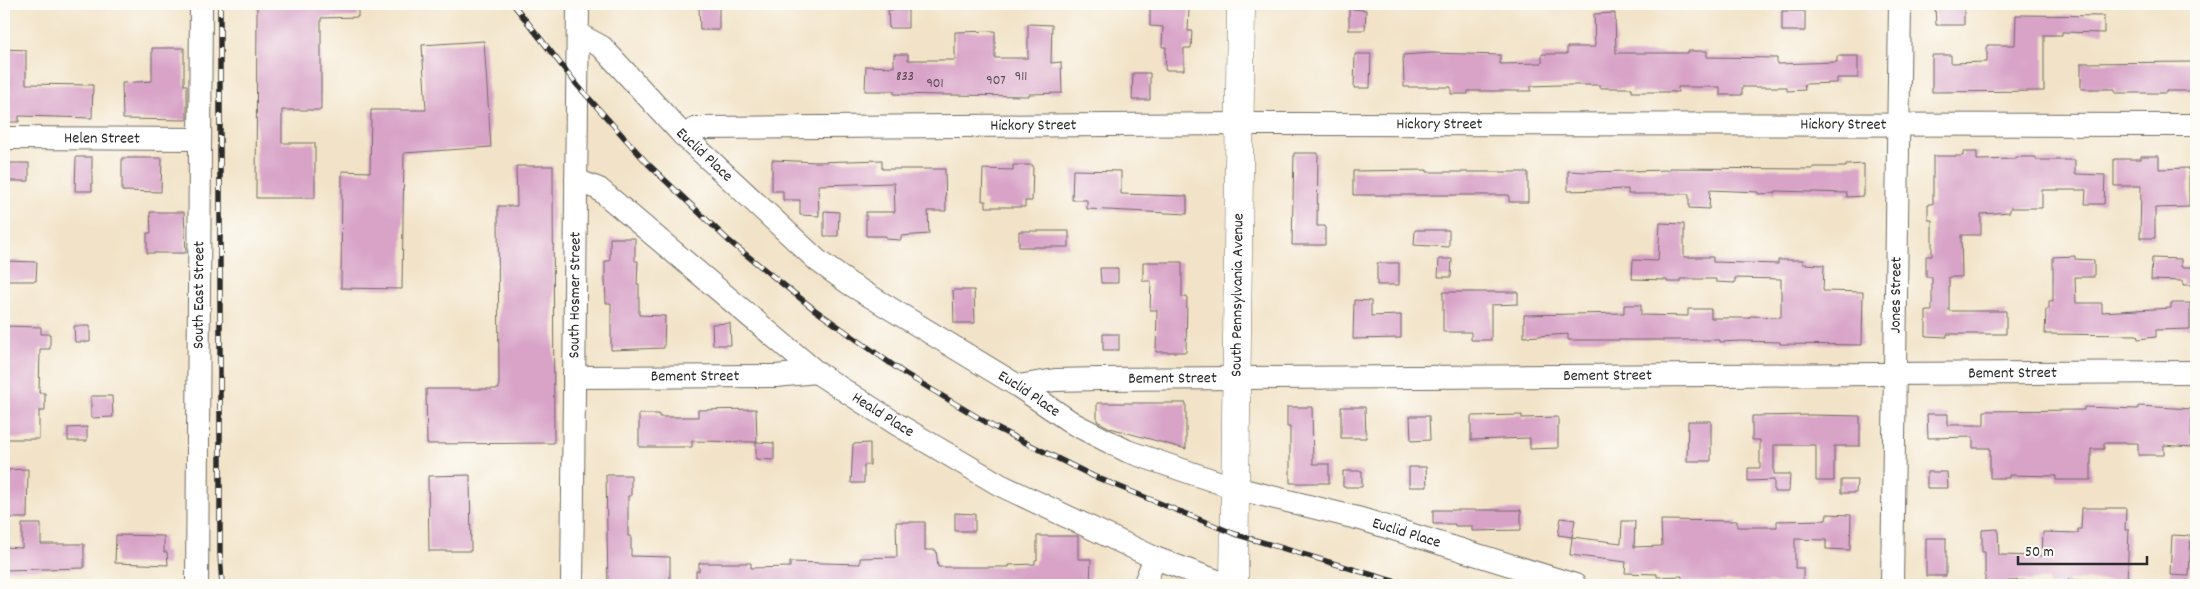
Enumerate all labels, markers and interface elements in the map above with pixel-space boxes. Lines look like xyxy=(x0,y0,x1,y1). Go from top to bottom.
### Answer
house number: 833 xyxy=(896,67,914,87)
house number: 911 xyxy=(1015,67,1027,87)
house number: 907 xyxy=(986,71,1006,91)
house number: 901 xyxy=(926,74,944,94)
street label: Hickory Street xyxy=(1396,113,1483,136)
street label: Hickory Street xyxy=(1800,113,1887,136)
street label: Hickory Street xyxy=(990,114,1077,137)
street label: Euclid Place xyxy=(670,123,738,187)
street label: Helen Street xyxy=(64,127,140,150)
street label: South Pennsylvania Avenue xyxy=(1225,213,1250,377)
street label: South Hosmer Street xyxy=(563,231,587,358)
street label: South East Street xyxy=(187,241,211,349)
street label: Jones Street xyxy=(1884,256,1908,334)
street label: Bement Street xyxy=(1968,361,2057,385)
street label: Bement Street xyxy=(1563,364,1652,388)
street label: Bement Street xyxy=(651,365,739,388)
street label: Euclid Place xyxy=(993,365,1065,423)
street label: Bement Street xyxy=(1128,367,1217,390)
street label: Heald Place xyxy=(847,386,918,443)
street label: Euclid Place xyxy=(1369,512,1443,554)
scale bar xyxy=(2018,534,2146,566)
text: 50 m xyxy=(2025,542,2054,564)

